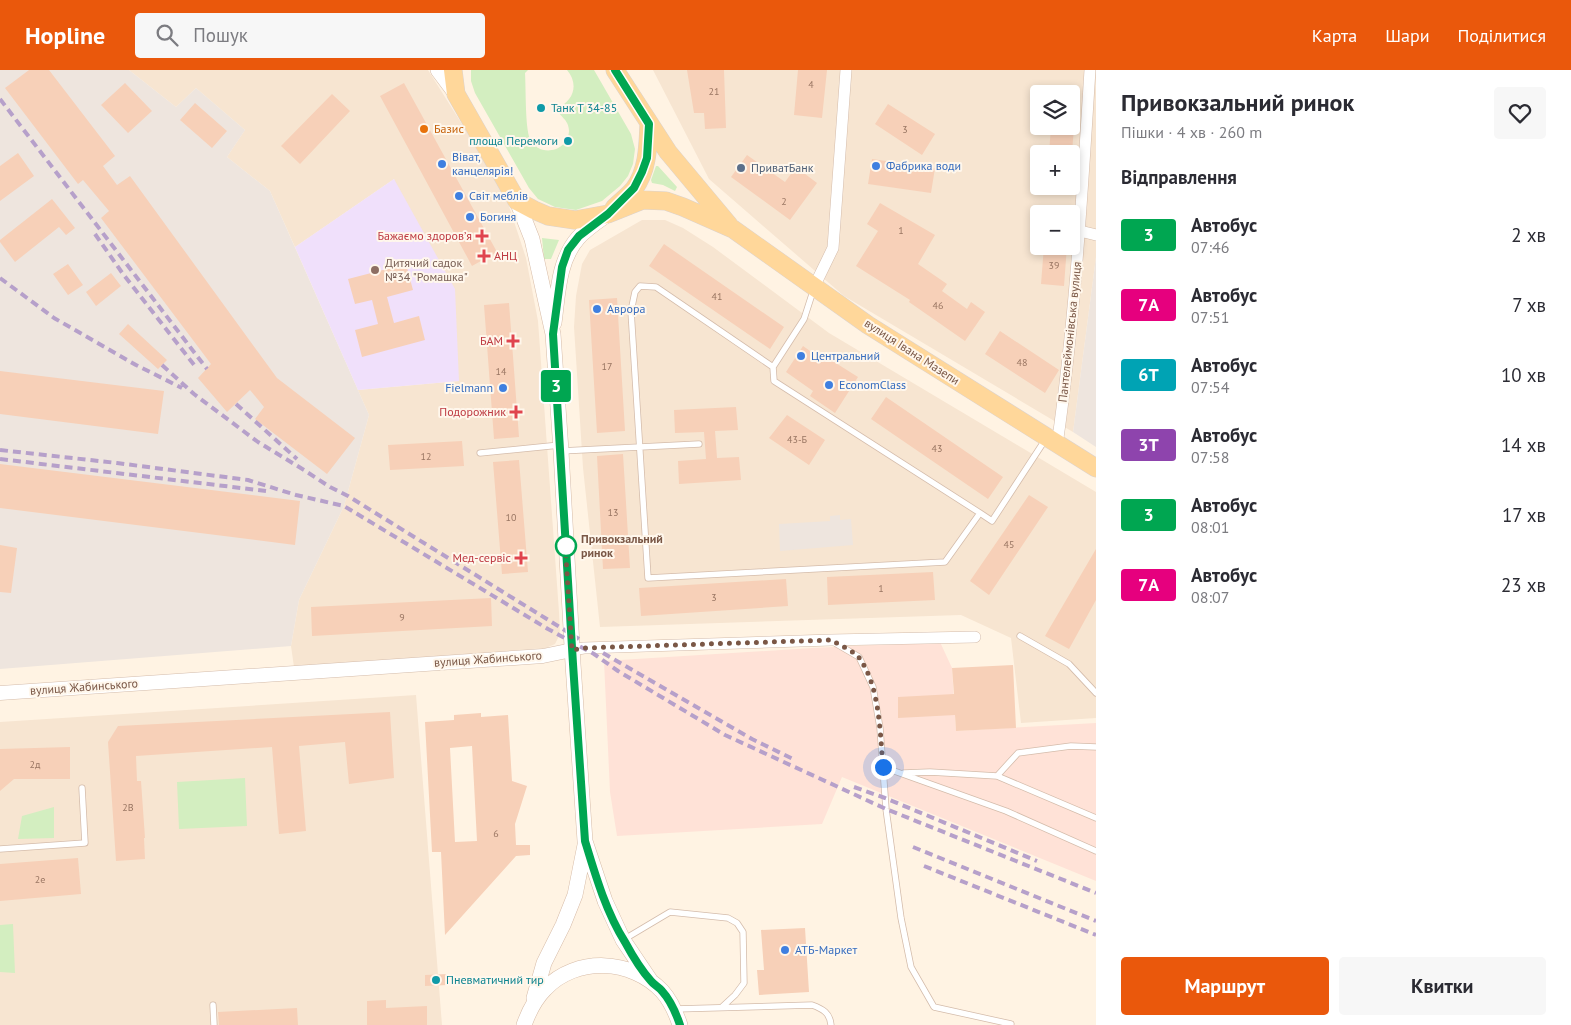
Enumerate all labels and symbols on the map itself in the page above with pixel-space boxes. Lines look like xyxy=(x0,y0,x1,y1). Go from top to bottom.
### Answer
house number: 4 xyxy=(808,78,814,91)
house number: 21 xyxy=(709,85,719,98)
place label: Танк Т 34-85 xyxy=(551,100,617,115)
marker: Танк Т 34-85 xyxy=(535,102,547,114)
place label: Базис xyxy=(434,121,464,136)
marker: Базис xyxy=(418,123,430,135)
house number: 3 xyxy=(902,123,908,136)
place label: площа Перемоги xyxy=(469,133,558,148)
marker: площа Перемоги xyxy=(562,135,574,147)
place label: Віват, канцелярія! xyxy=(452,149,513,178)
marker: Віват, канцелярія! xyxy=(436,158,448,170)
place label: Фабрика води xyxy=(886,158,961,173)
place label: ПриватБанк xyxy=(751,160,814,175)
marker: Фабрика води xyxy=(870,160,882,172)
marker: ПриватБанк xyxy=(735,162,747,174)
place label: Світ меблів xyxy=(469,188,528,203)
marker: Світ меблів xyxy=(453,190,465,202)
house number: 2 xyxy=(781,195,787,208)
place label: Богиня xyxy=(480,209,516,224)
marker: Богиня xyxy=(464,211,476,223)
house number: 1 xyxy=(898,224,904,237)
place label: Бажаємо здоровʼя xyxy=(377,228,472,243)
marker: Бажаємо здоровʼя xyxy=(476,230,488,242)
place label: АНЦ xyxy=(494,248,517,263)
marker: АНЦ xyxy=(478,250,490,262)
place label: Дитячий садок №34 "Ромашка" xyxy=(385,255,468,284)
house number: 39 xyxy=(1049,259,1059,272)
street label: Пантелеймонівська вулиця xyxy=(1055,261,1084,403)
marker: Дитячий садок №34 "Ромашка" xyxy=(369,264,381,276)
house number: 41 xyxy=(712,290,722,303)
house number: 46 xyxy=(933,299,943,312)
place label: Аврора xyxy=(607,301,645,316)
marker: Аврора xyxy=(591,303,603,315)
street label: вулиця Івана Мазепи xyxy=(862,315,963,388)
place label: БАМ xyxy=(480,333,503,348)
marker: БАМ xyxy=(507,335,519,347)
place label: Центральний xyxy=(811,348,880,363)
marker: Центральний xyxy=(795,350,807,362)
house number: 48 xyxy=(1017,356,1027,369)
house number: 17 xyxy=(602,360,612,373)
house number: 14 xyxy=(496,365,507,378)
line badge: 3 xyxy=(540,370,572,402)
place label: EconomClass xyxy=(839,377,906,392)
marker: EconomClass xyxy=(823,379,835,391)
place label: Fielmann xyxy=(445,380,493,395)
marker: Fielmann xyxy=(497,382,509,394)
place label: Подорожник xyxy=(439,404,506,419)
marker: Подорожник xyxy=(510,406,522,418)
house number: 43-Б xyxy=(787,433,808,446)
house number: 43 xyxy=(932,442,942,455)
house number: 12 xyxy=(421,450,431,463)
house number: 13 xyxy=(608,506,618,519)
house number: 10 xyxy=(506,511,517,524)
place label: Привокзальний ринок xyxy=(581,531,663,560)
marker: Привокзальний ринок xyxy=(555,535,577,557)
house number: 45 xyxy=(1004,538,1014,551)
place label: Мед-сервіс xyxy=(453,550,512,565)
marker: Мед-сервіс xyxy=(515,552,527,564)
house number: 1 xyxy=(878,582,884,595)
house number: 3 xyxy=(711,591,717,604)
house number: 9 xyxy=(399,611,405,624)
street label: вулиця Жабинського xyxy=(433,647,542,670)
street label: вулиця Жабинського xyxy=(29,675,138,698)
your location xyxy=(871,755,896,780)
house number: 2д xyxy=(30,758,41,771)
house number: 2В xyxy=(122,801,134,814)
house number: 6 xyxy=(493,827,499,840)
house number: 2е xyxy=(35,873,45,886)
place label: АТБ-Маркет xyxy=(795,942,857,957)
marker: АТБ-Маркет xyxy=(779,944,791,956)
place label: Пневматичний тир xyxy=(446,972,544,987)
marker: Пневматичний тир xyxy=(430,974,442,986)

